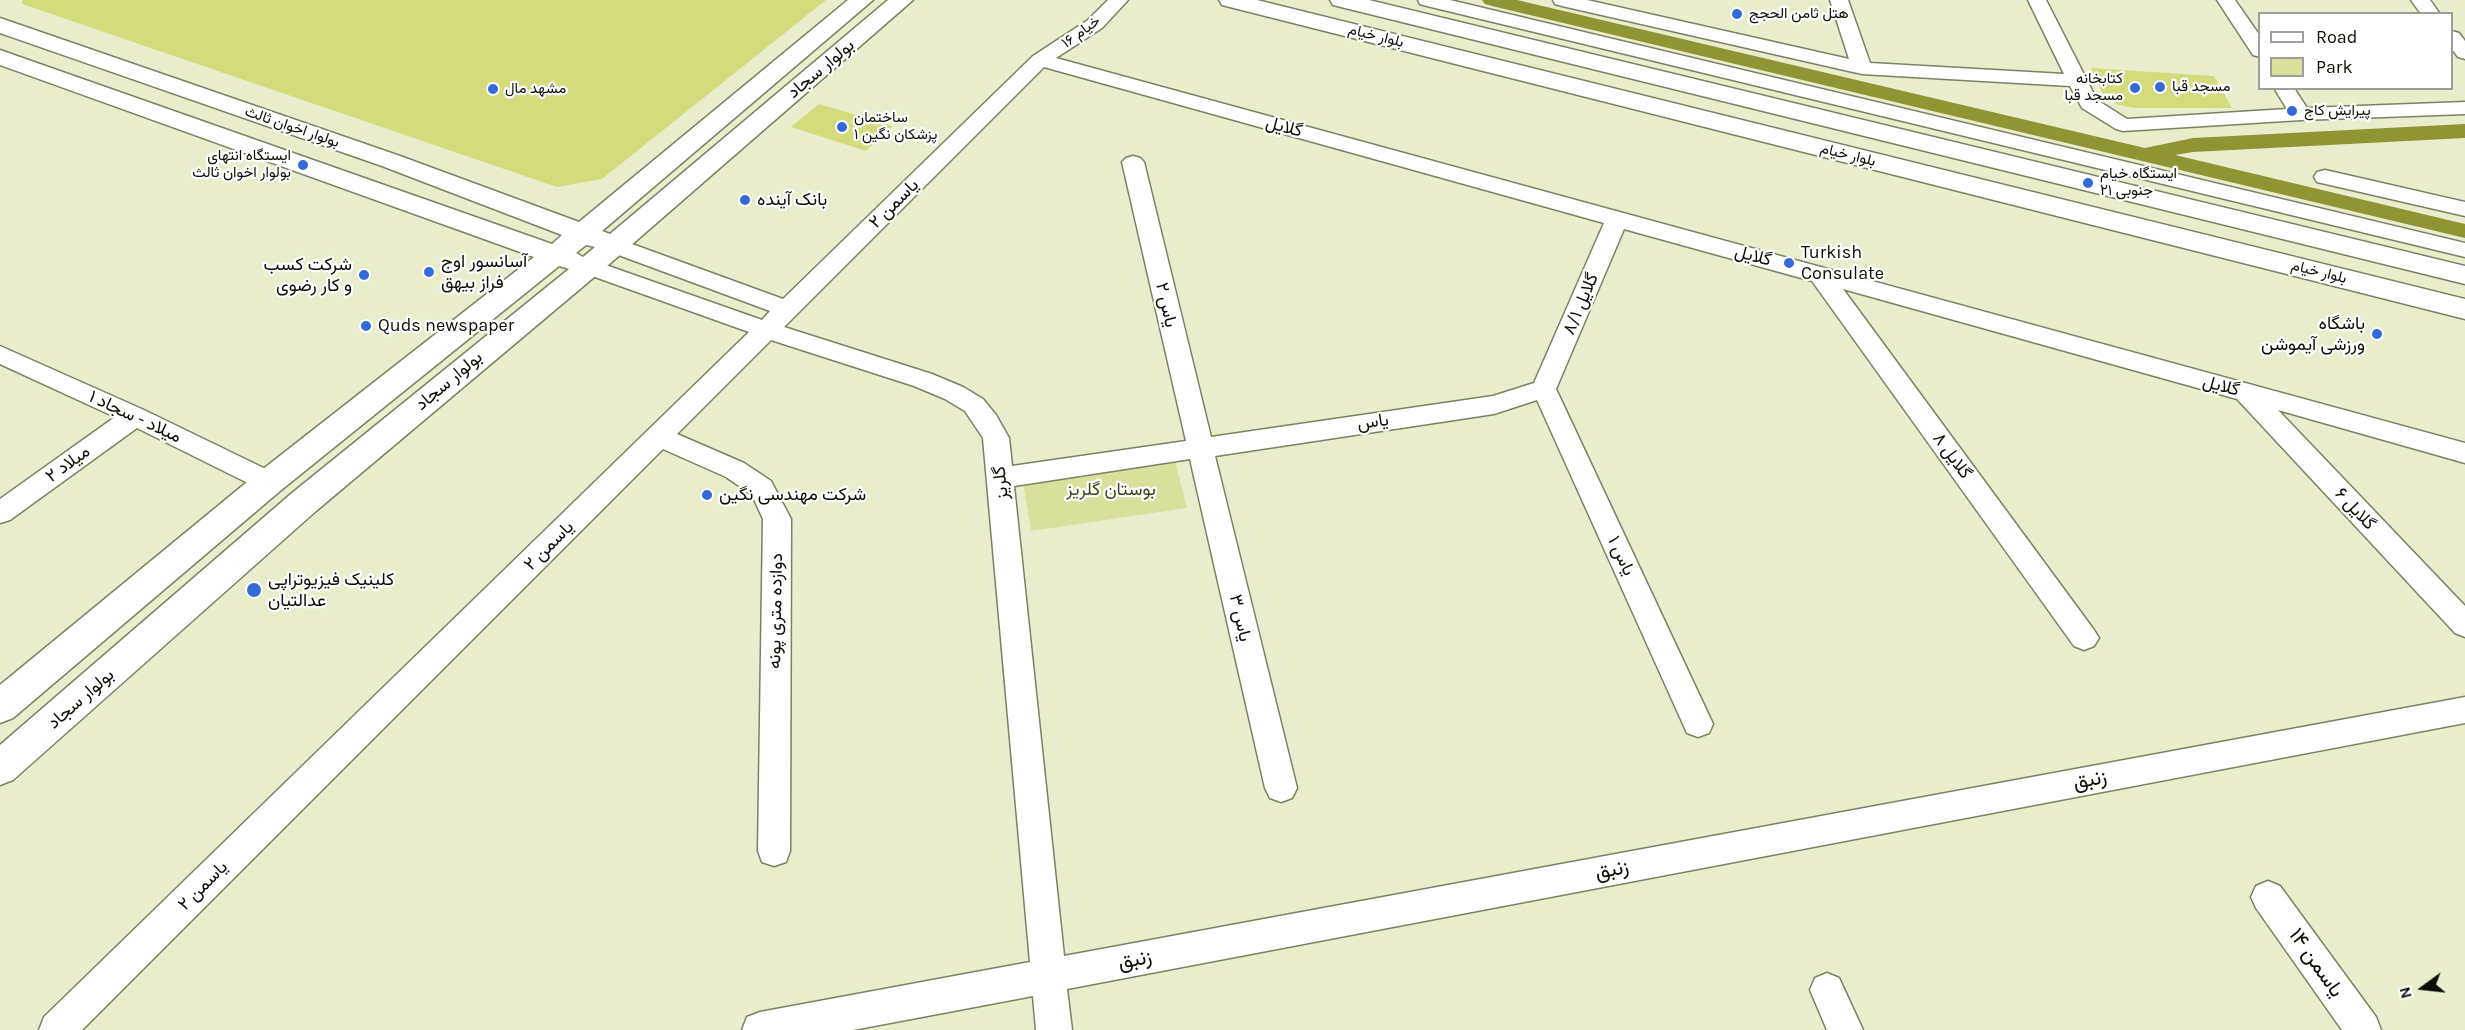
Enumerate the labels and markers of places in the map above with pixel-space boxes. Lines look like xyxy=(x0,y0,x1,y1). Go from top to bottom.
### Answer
place label: هتل ثامن الحجج xyxy=(1749,5,1849,23)
marker: هتل ثامن الحجج xyxy=(1730,7,1744,21)
place label: کتابخانه مسجد قبا xyxy=(2065,70,2123,105)
place label: مسجد قبا xyxy=(2172,78,2230,96)
place label: مشهد مال xyxy=(505,80,566,98)
marker: مسجد قبا xyxy=(2153,80,2167,94)
marker: کتابخانه مسجد قبا xyxy=(2128,81,2142,95)
marker: مشهد مال xyxy=(486,82,500,96)
place label: پیرایش کاج xyxy=(2304,102,2371,120)
marker: پیرایش کاج xyxy=(2285,104,2299,118)
place label: ساختمان پزشکان نگین ۱ xyxy=(854,109,938,144)
marker: ساختمان پزشکان نگین ۱ xyxy=(835,120,849,134)
place label: ایستگاه انتهای بولوار اخوان ثالث xyxy=(192,147,291,182)
marker: ایستگاه انتهای بولوار اخوان ثالث xyxy=(296,158,310,172)
place label: ایستگاه خیام جنوبی ۲۱ xyxy=(2100,165,2177,200)
marker: ایستگاه خیام جنوبی ۲۱ xyxy=(2081,176,2095,190)
place label: بانک آینده xyxy=(757,189,827,211)
marker: بانک آینده xyxy=(738,193,752,207)
place label: Turkish Consulate xyxy=(1801,242,1884,284)
place label: آسانسور اوج فراز بیهق xyxy=(441,251,527,294)
place label: شرکت کسب و کار رضوی xyxy=(264,254,352,296)
marker: Turkish Consulate xyxy=(1782,256,1796,270)
marker: آسانسور اوج فراز بیهق xyxy=(422,265,436,279)
marker: شرکت کسب و کار رضوی xyxy=(357,268,371,282)
place label: باشگاه ورزشی آیموشن xyxy=(2261,313,2365,356)
place label: Quds newspaper xyxy=(378,315,514,337)
marker: Quds newspaper xyxy=(359,319,373,333)
marker: باشگاه ورزشی آیموشن xyxy=(2370,327,2384,341)
place label: شرکت مهندسی نگین xyxy=(719,484,866,506)
marker: شرکت مهندسی نگین xyxy=(700,488,714,502)
place label: کلینیک فیزیوتراپی عدالتیان xyxy=(268,569,394,612)
marker: کلینیک فیزیوتراپی عدالتیان xyxy=(245,581,263,599)

